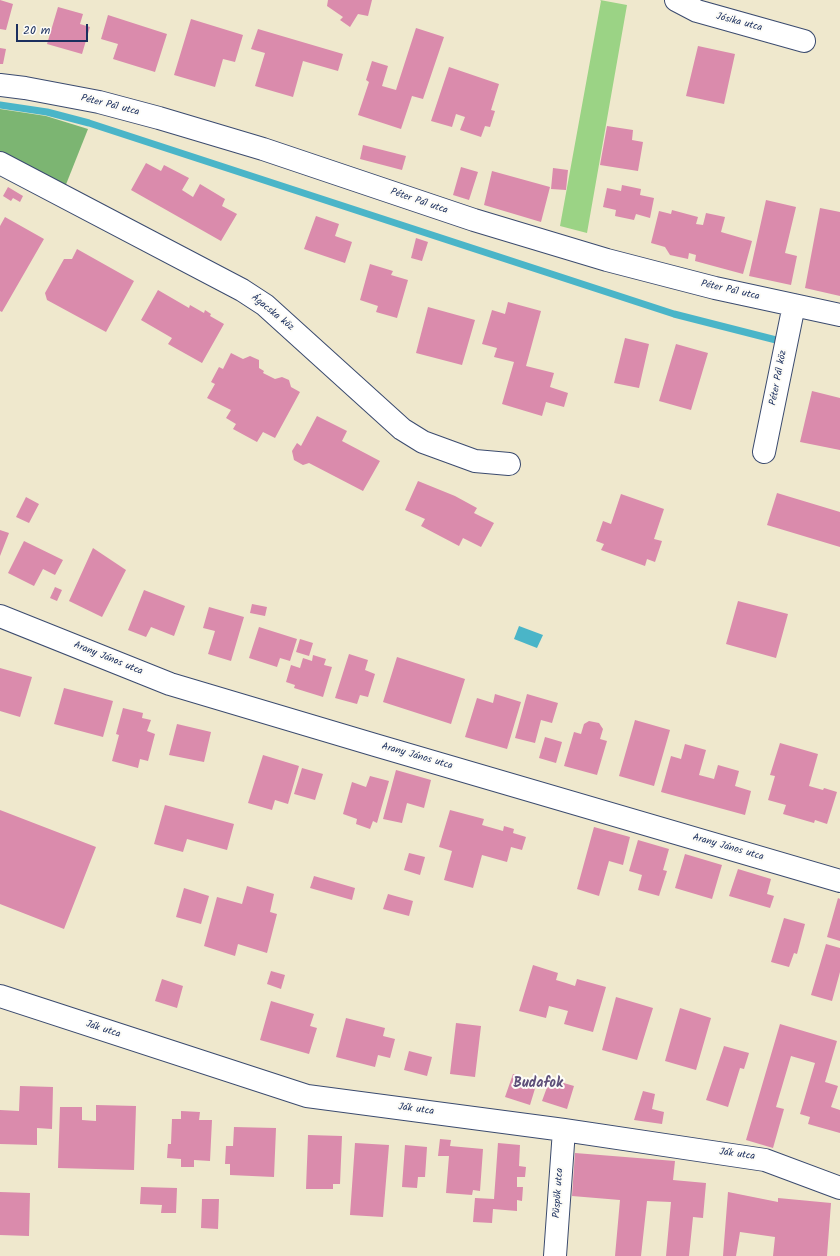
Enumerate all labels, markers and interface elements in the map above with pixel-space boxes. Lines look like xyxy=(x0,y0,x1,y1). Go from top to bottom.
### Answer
street label: Jósika utca xyxy=(715,11,763,35)
scale bar xyxy=(18,16,90,42)
text: 20 m xyxy=(23,21,50,40)
street label: Péter Pál utca xyxy=(79,93,141,119)
street label: Péter Pál utca xyxy=(389,187,449,217)
street label: Péter Pál utca xyxy=(699,278,761,304)
street label: Ágacska köz xyxy=(248,292,296,334)
street label: Péter Pál köz xyxy=(768,350,790,406)
street label: Arany János utca xyxy=(72,640,144,678)
street label: Arany János utca xyxy=(380,741,454,773)
street label: Arany János utca xyxy=(691,832,765,864)
street label: Ják utca xyxy=(84,1019,122,1041)
district label: Budafok xyxy=(513,1077,563,1093)
street label: Ják utca xyxy=(397,1102,435,1118)
street label: Ják utca xyxy=(718,1147,756,1163)
street label: Püspök utca xyxy=(551,1167,567,1219)

